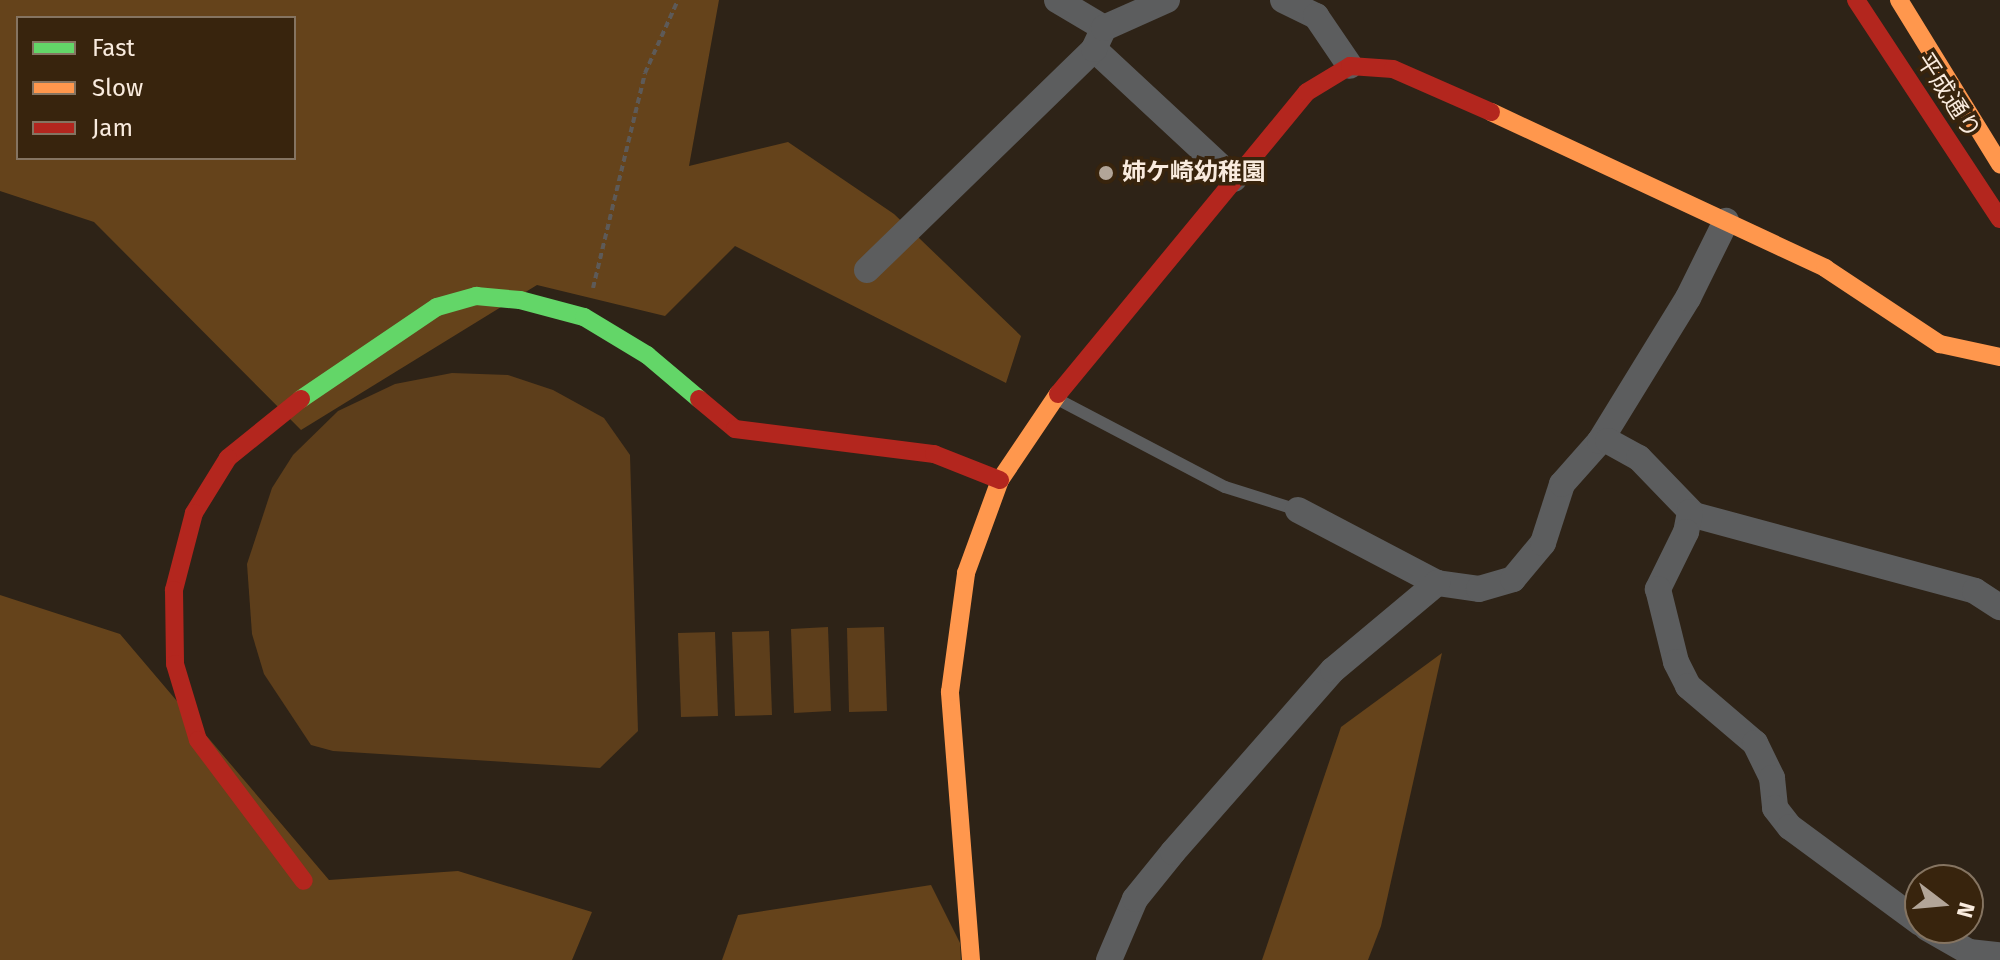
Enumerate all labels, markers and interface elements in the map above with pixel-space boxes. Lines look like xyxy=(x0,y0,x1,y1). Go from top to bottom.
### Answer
legend xyxy=(16,16,296,160)
text: Fast xyxy=(92,34,135,62)
street label: 平成通り xyxy=(1910,48,1986,144)
text: Slow xyxy=(92,74,143,102)
text: Jam xyxy=(92,114,133,142)
place label: 姉ケ崎幼稚園 xyxy=(1122,159,1266,187)
marker: 姉ケ崎幼稚園 xyxy=(1097,164,1115,182)
north arrow xyxy=(1904,864,1984,944)
text: N xyxy=(1951,899,1981,921)

